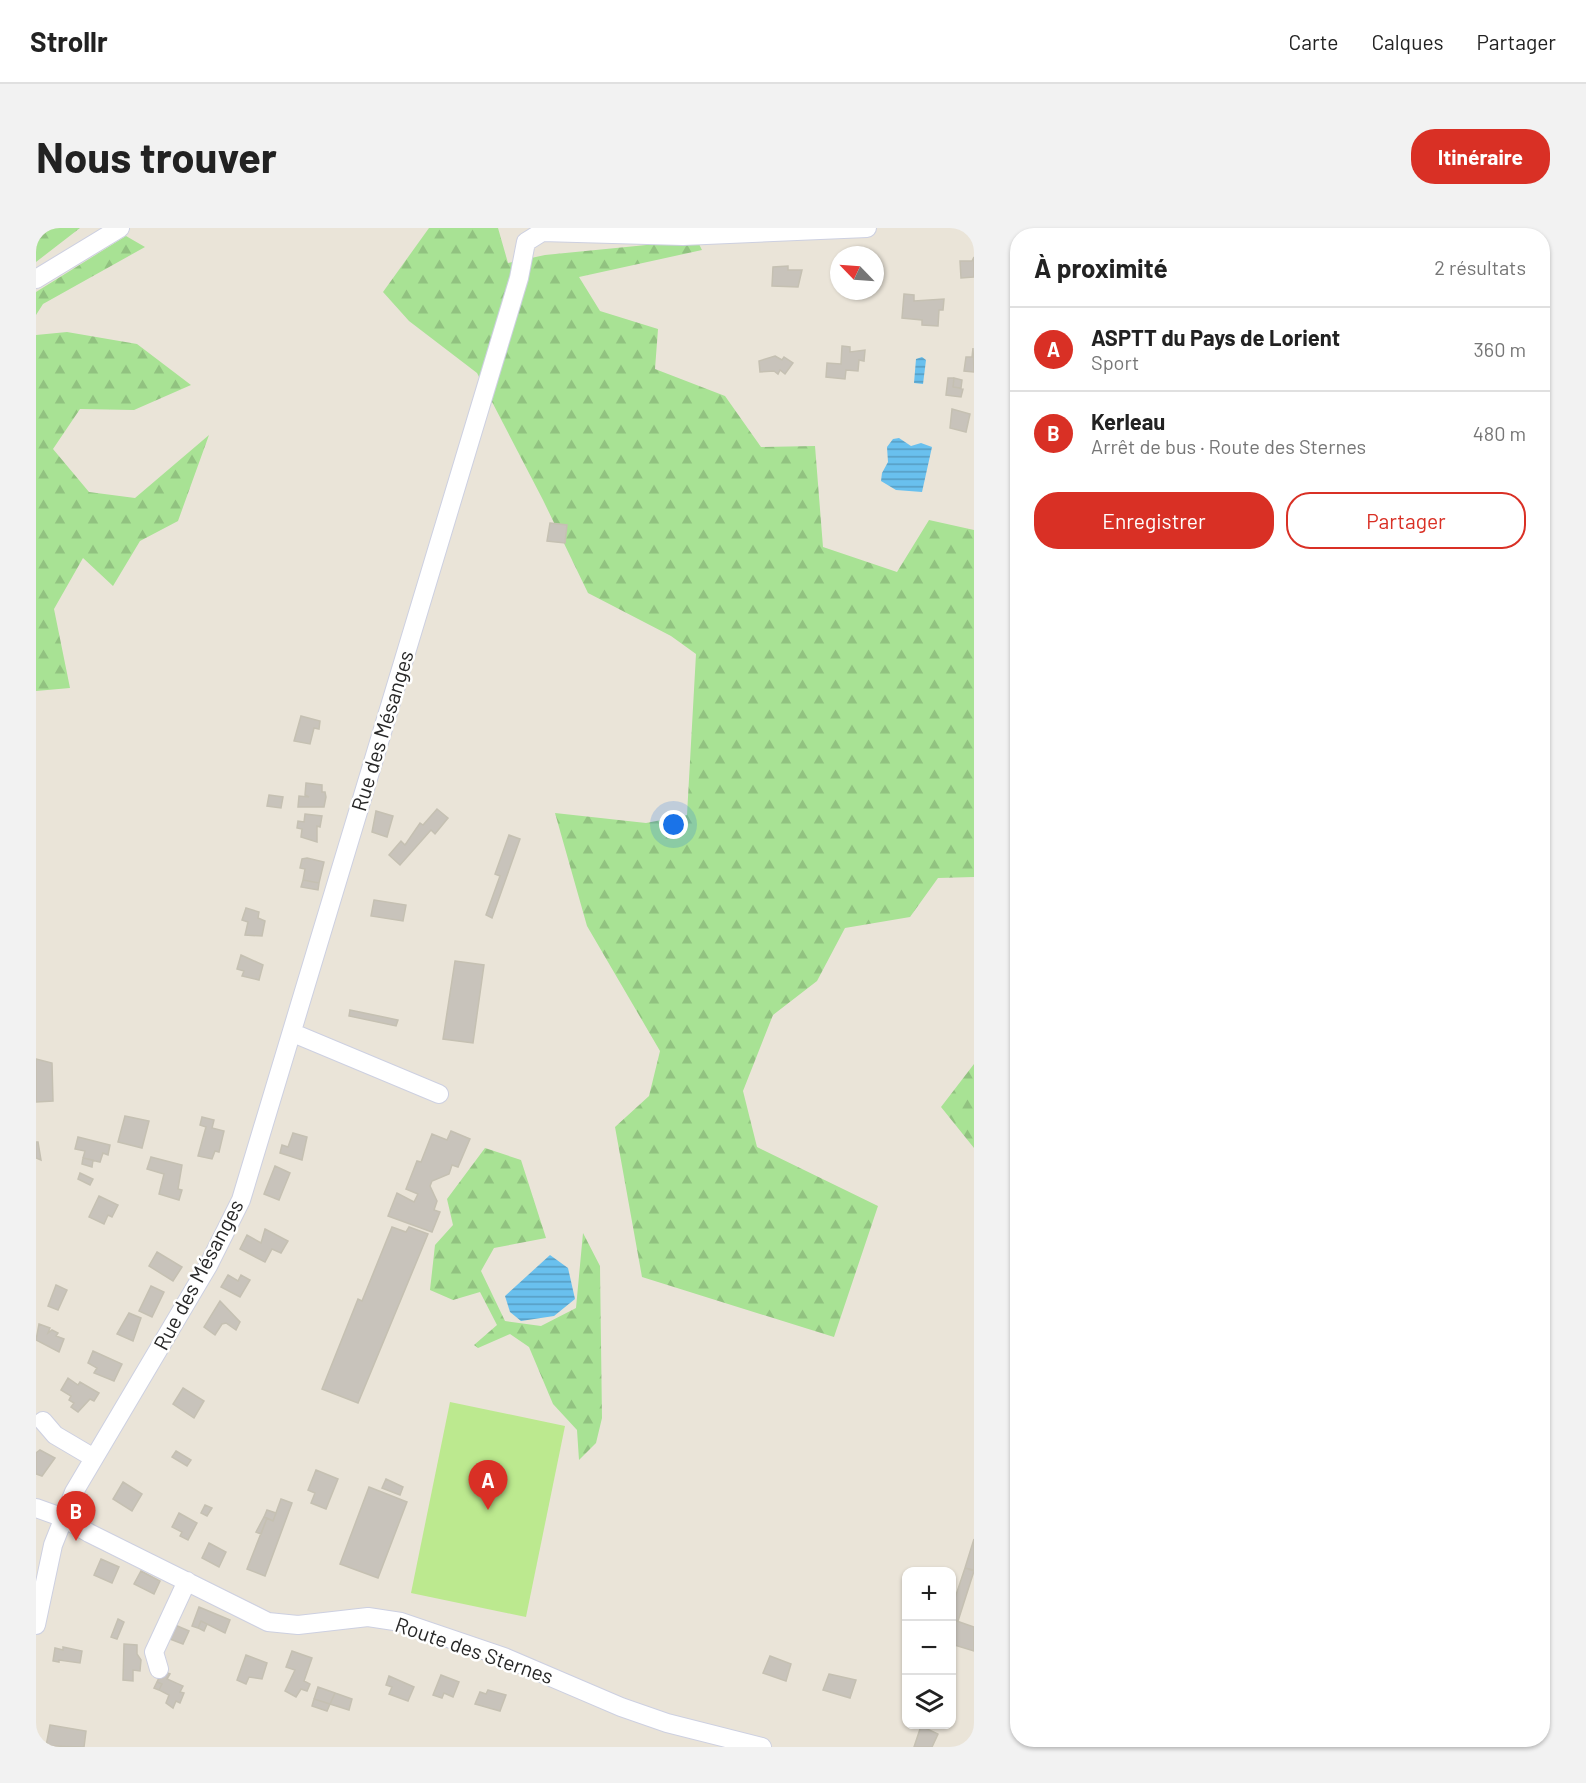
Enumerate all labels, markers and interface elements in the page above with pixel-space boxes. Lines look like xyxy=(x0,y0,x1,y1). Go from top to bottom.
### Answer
text: Strollr xyxy=(30,24,108,58)
text: Carte xyxy=(1289,29,1338,54)
text: Calques xyxy=(1371,29,1444,54)
text: Partager xyxy=(1477,29,1556,54)
button: Itinéraire xyxy=(1411,129,1550,184)
text: Nous trouver xyxy=(36,131,277,181)
north arrow xyxy=(830,246,884,300)
text: À proximité xyxy=(1034,252,1168,283)
text: 2 résultats xyxy=(1434,255,1526,279)
text: ASPTT du Pays de Lorient xyxy=(1091,324,1340,350)
text: A xyxy=(1047,337,1060,361)
text: 360 m xyxy=(1474,337,1526,361)
text: Sport xyxy=(1091,350,1139,374)
text: Kerleau xyxy=(1091,408,1165,434)
text: B xyxy=(1047,421,1060,445)
text: 480 m xyxy=(1473,421,1526,445)
text: Arrêt de bus · Route des Sternes xyxy=(1091,434,1366,458)
button: Enregistrer xyxy=(1034,492,1274,549)
button: Partager xyxy=(1286,492,1526,549)
street label: Rue des Mésanges xyxy=(345,647,418,814)
your location xyxy=(659,810,688,839)
street label: Rue des Mésanges xyxy=(147,1195,248,1354)
pin: A xyxy=(468,1460,508,1510)
pin: B xyxy=(56,1492,96,1541)
map controls xyxy=(902,1567,956,1729)
button: + xyxy=(902,1567,956,1621)
street label: Route des Sternes xyxy=(392,1611,557,1688)
button: − xyxy=(902,1621,956,1675)
button: layers xyxy=(902,1675,956,1729)

